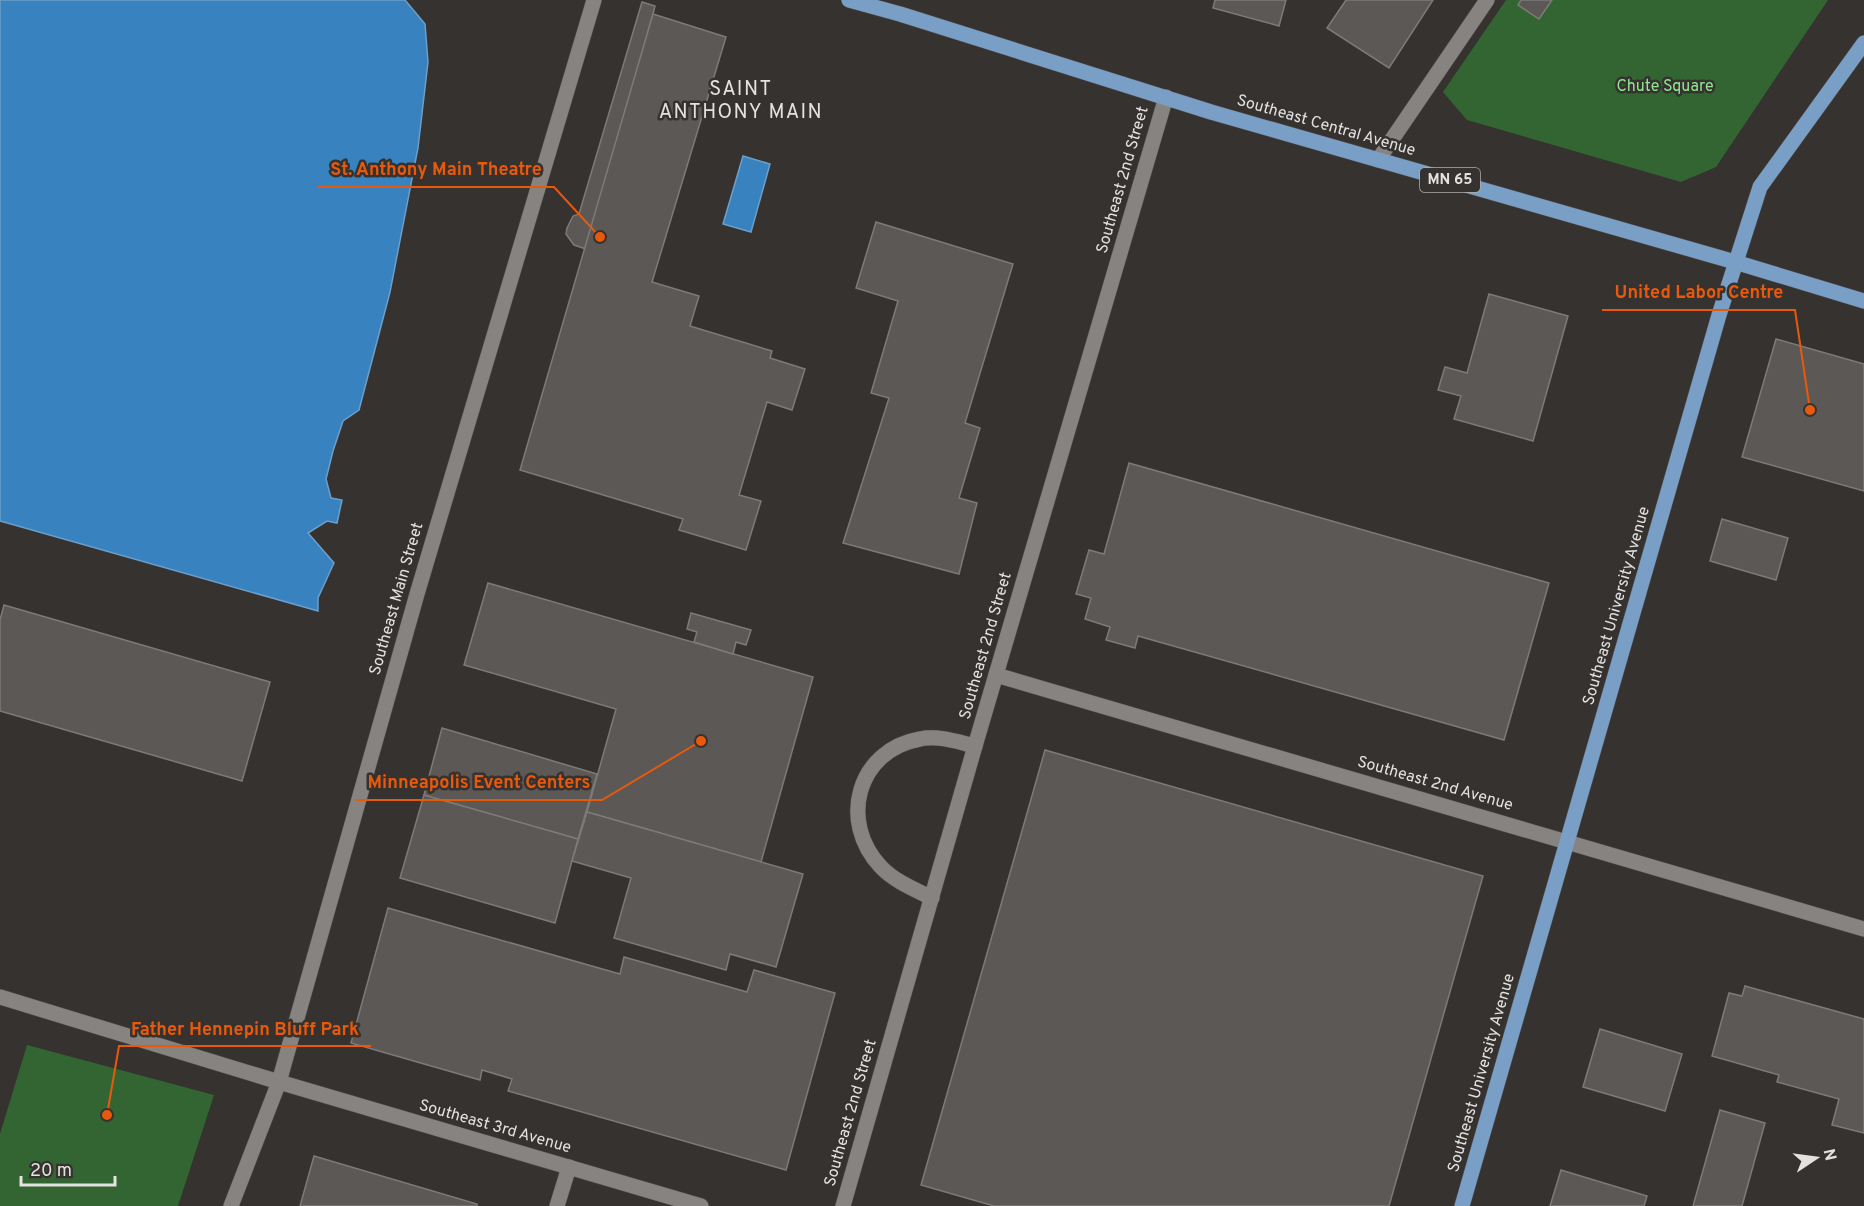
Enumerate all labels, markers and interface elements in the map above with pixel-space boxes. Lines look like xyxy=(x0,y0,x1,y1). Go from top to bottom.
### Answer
district label: SAINT ANTHONY MAIN xyxy=(659,77,823,126)
park label: Chute Square xyxy=(1616,77,1714,97)
street label: Southeast Central Avenue xyxy=(1234,91,1418,161)
street label: Southeast 2nd Street xyxy=(1092,104,1154,256)
callout: St. Anthony Main Theatre xyxy=(318,151,554,187)
text: St. Anthony Main Theatre xyxy=(330,159,542,182)
road number: MN 65 xyxy=(1420,168,1480,192)
callout: United Labor Centre xyxy=(1602,274,1795,310)
text: United Labor Centre xyxy=(1615,282,1783,305)
street label: Southeast University Avenue xyxy=(1579,504,1655,708)
street label: Southeast Main Street xyxy=(366,520,428,678)
street label: Southeast 2nd Street xyxy=(955,570,1017,722)
street label: Southeast 2nd Avenue xyxy=(1355,752,1515,816)
callout: Minneapolis Event Centers xyxy=(355,764,602,800)
text: Minneapolis Event Centers xyxy=(368,772,590,795)
street label: Southeast University Avenue xyxy=(1444,971,1520,1175)
callout: Father Hennepin Bluff Park xyxy=(119,1010,371,1046)
text: Father Hennepin Bluff Park xyxy=(131,1019,359,1042)
street label: Southeast 2nd Street xyxy=(820,1037,882,1189)
street label: Southeast 3rd Avenue xyxy=(417,1096,573,1158)
north arrow xyxy=(1786,1128,1846,1188)
text: N xyxy=(1818,1147,1840,1163)
scale bar xyxy=(21,1149,116,1187)
text: 20 m xyxy=(30,1160,72,1183)

